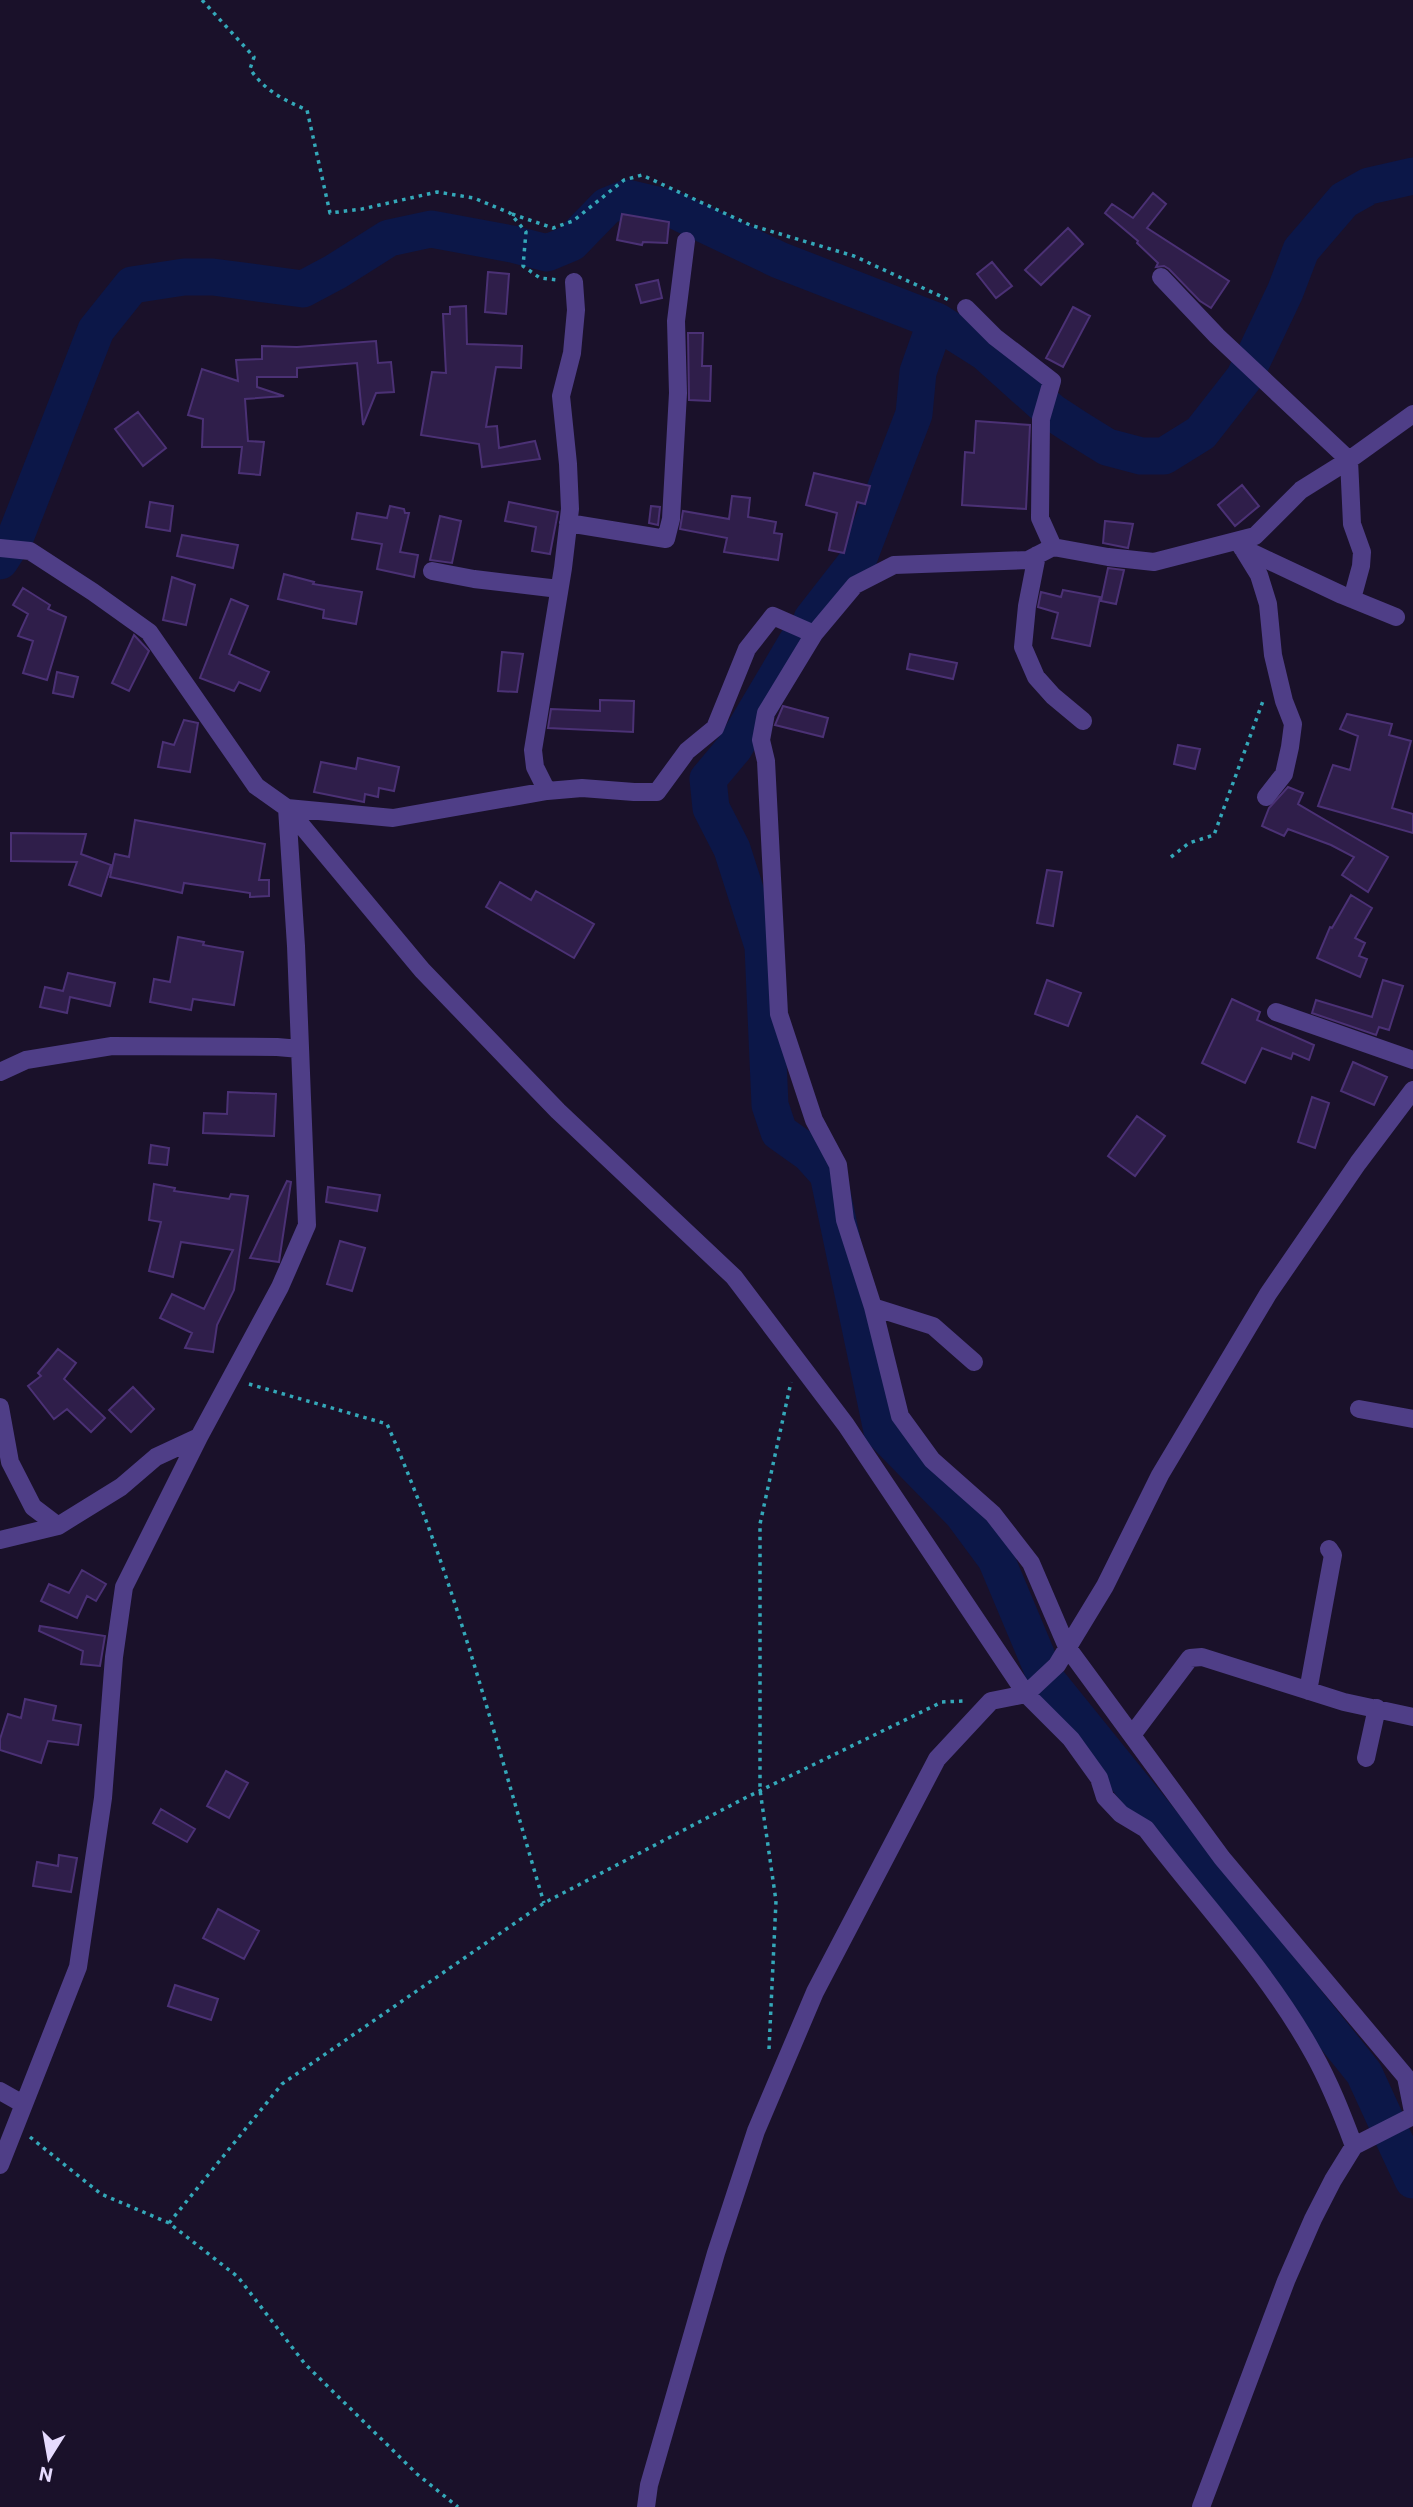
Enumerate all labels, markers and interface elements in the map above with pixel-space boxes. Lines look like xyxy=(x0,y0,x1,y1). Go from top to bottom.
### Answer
north arrow xyxy=(14,2423,84,2493)
text: N xyxy=(37,2462,55,2487)

